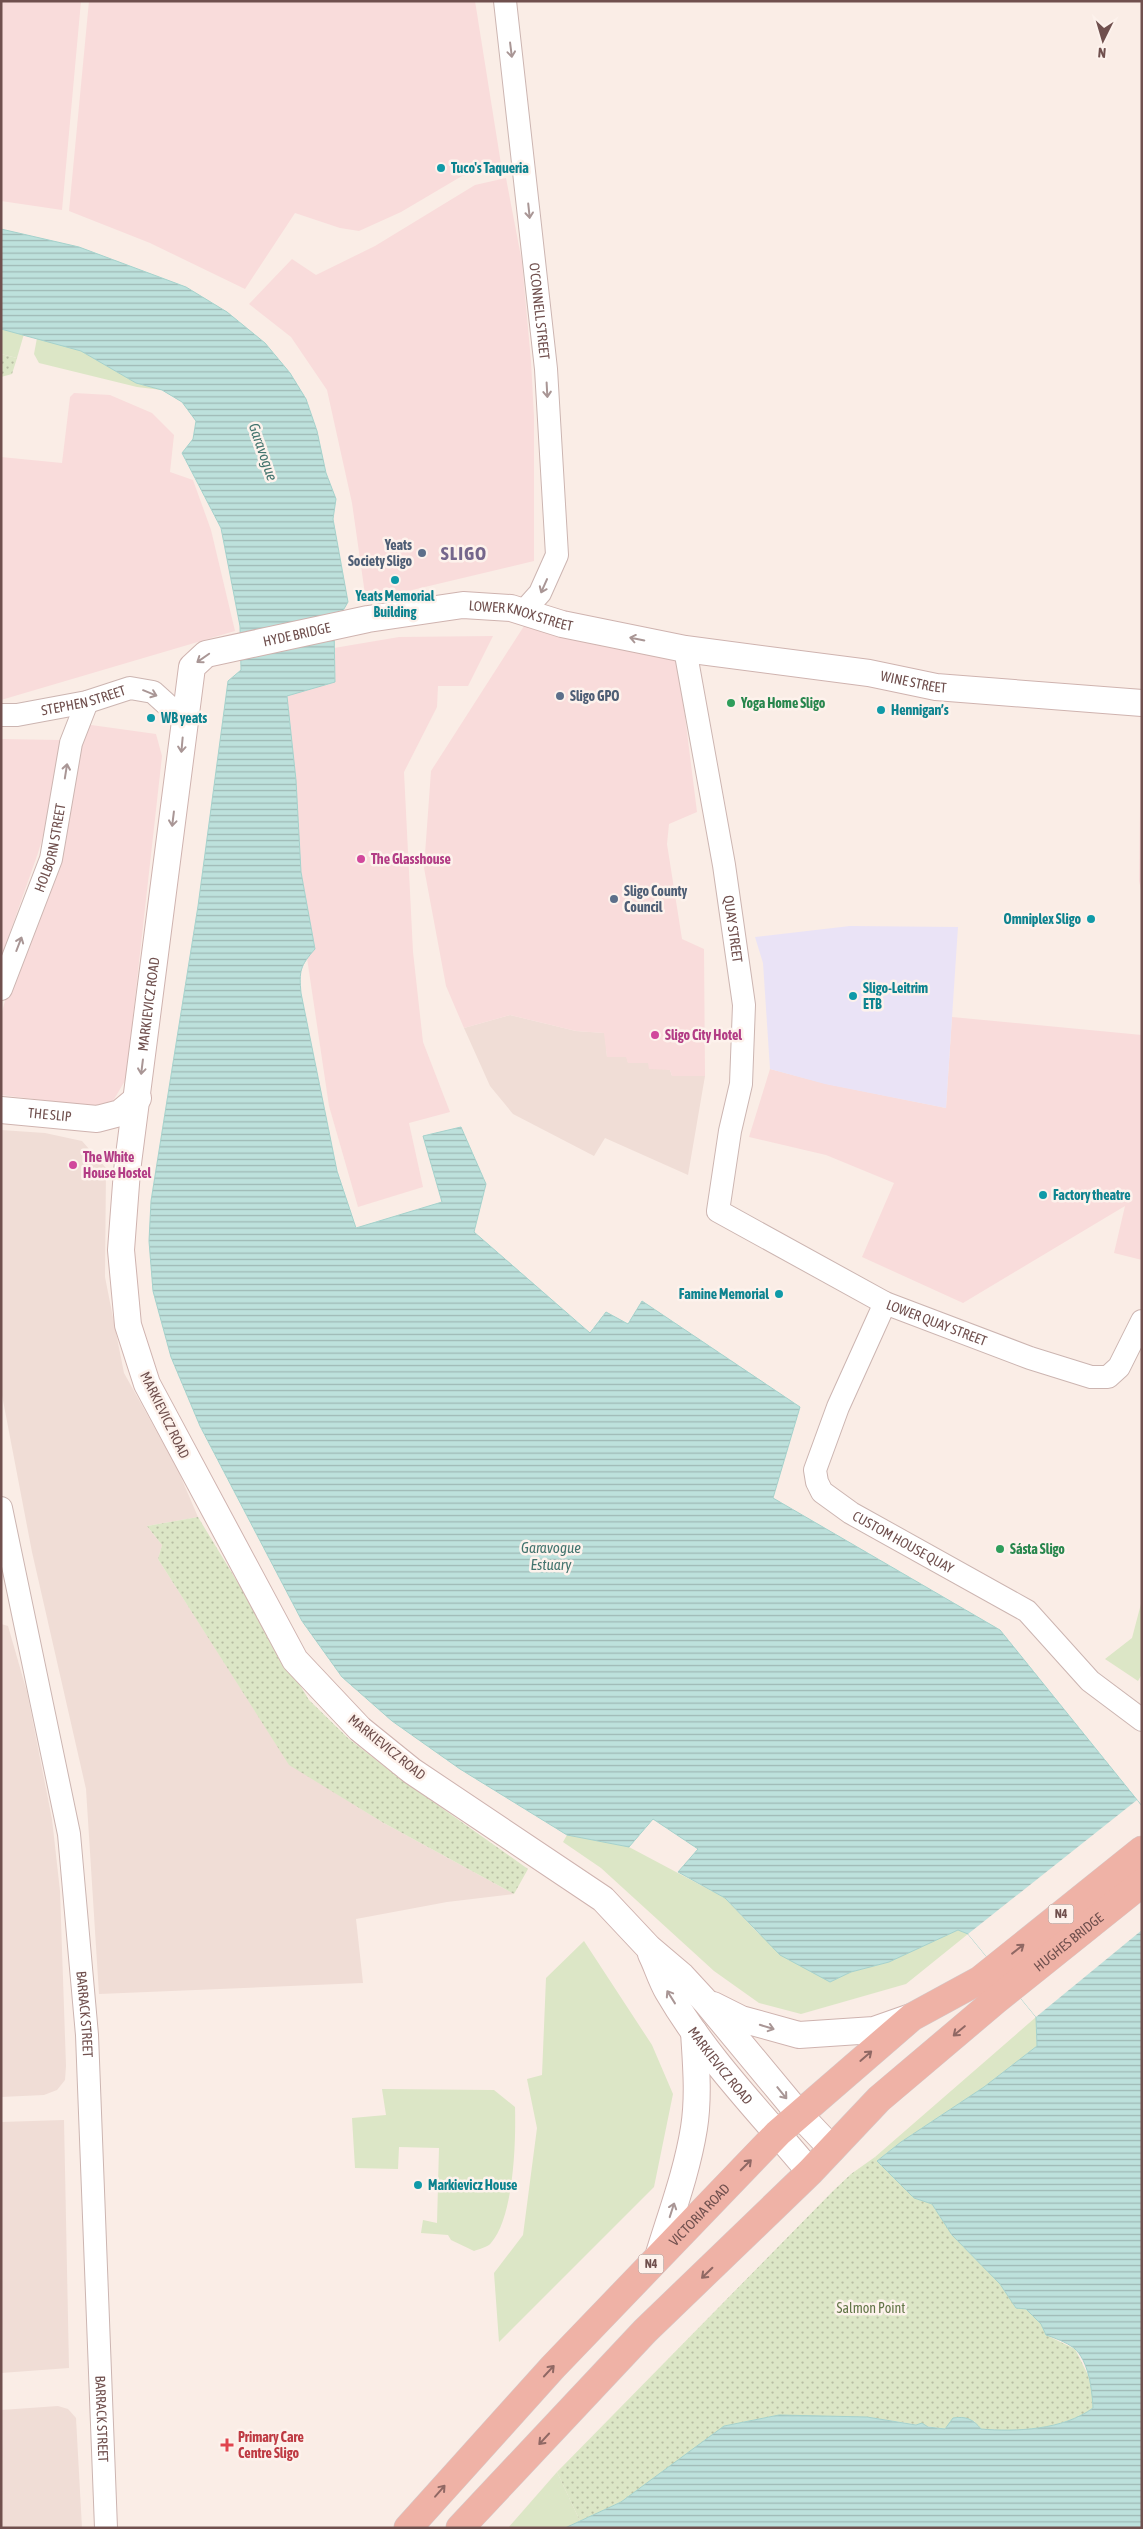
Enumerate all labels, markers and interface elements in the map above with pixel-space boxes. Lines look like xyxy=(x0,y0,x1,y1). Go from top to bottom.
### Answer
north arrow xyxy=(1078,15,1128,65)
one-way arrow xyxy=(506,41,516,57)
text: N xyxy=(1097,45,1107,61)
place label: Tuco's Taqueria xyxy=(451,160,529,176)
marker: Tuco's Taqueria xyxy=(435,162,447,174)
one-way arrow xyxy=(524,203,534,219)
street label: O'CONNELL STREET xyxy=(526,262,553,360)
one-way arrow xyxy=(543,382,552,398)
water label: Garavogue xyxy=(246,421,281,483)
place label: Yeats Society Sligo xyxy=(348,537,412,569)
district label: SLIGO xyxy=(441,542,487,564)
marker: Yeats Society Sligo xyxy=(416,547,428,559)
marker: Yeats Memorial Building xyxy=(389,574,401,586)
one-way arrow xyxy=(538,578,548,593)
place label: Yeats Memorial Building xyxy=(354,588,435,620)
street label: LOWER KNOX STREET xyxy=(468,597,574,634)
street label: HYDE BRIDGE xyxy=(262,619,332,649)
one-way arrow xyxy=(630,634,646,643)
one-way arrow xyxy=(196,653,210,663)
street label: WINE STREET xyxy=(879,668,947,696)
street label: STEPHEN STREET xyxy=(40,682,127,718)
place label: Sligo GPO xyxy=(570,688,620,704)
one-way arrow xyxy=(142,689,157,698)
marker: Sligo GPO xyxy=(554,690,566,702)
place label: Yoga Home Sligo xyxy=(740,695,826,711)
marker: Yoga Home Sligo xyxy=(725,697,737,709)
place label: Hennigan’s xyxy=(891,702,949,718)
marker: Hennigan’s xyxy=(875,704,887,716)
place label: WB yeats xyxy=(160,710,207,726)
marker: WB yeats xyxy=(145,712,157,724)
one-way arrow xyxy=(177,737,187,753)
one-way arrow xyxy=(62,763,72,779)
street label: HOLBORN STREET xyxy=(31,802,68,894)
one-way arrow xyxy=(168,811,178,827)
place label: The Glasshouse xyxy=(371,851,451,867)
marker: The Glasshouse xyxy=(355,853,367,865)
place label: Sligo County Council xyxy=(624,883,688,915)
marker: Sligo County Council xyxy=(608,893,620,905)
street label: QUAY STREET xyxy=(720,894,746,964)
place label: Omniplex Sligo xyxy=(1004,911,1081,927)
marker: Omniplex Sligo xyxy=(1085,913,1097,925)
one-way arrow xyxy=(15,937,24,952)
street label: MARKIEVICZ ROAD xyxy=(135,956,163,1052)
place label: Sligo-Leitrim ETB xyxy=(863,980,928,1012)
marker: Sligo-Leitrim ETB xyxy=(847,990,859,1002)
place label: Sligo City Hotel xyxy=(665,1027,742,1043)
marker: Sligo City Hotel xyxy=(649,1029,661,1041)
one-way arrow xyxy=(136,1059,146,1075)
street label: THE SLIP xyxy=(27,1105,73,1125)
place label: The White House Hostel xyxy=(83,1149,152,1181)
marker: The White House Hostel xyxy=(67,1159,79,1171)
place label: Factory theatre xyxy=(1053,1187,1131,1203)
marker: Factory theatre xyxy=(1037,1189,1049,1201)
place label: Famine Memorial xyxy=(679,1286,769,1302)
marker: Famine Memorial xyxy=(773,1288,785,1300)
street label: LOWER QUAY STREET xyxy=(884,1296,989,1349)
street label: MARKIEVICZ ROAD xyxy=(137,1369,193,1461)
street label: CUSTOM HOUSE QUAY xyxy=(850,1508,957,1577)
water label: Garavogue Estuary xyxy=(521,1539,581,1573)
place label: Sásta Sligo xyxy=(1010,1541,1065,1557)
marker: Sásta Sligo xyxy=(994,1543,1006,1555)
street label: MARKIEVICZ ROAD xyxy=(345,1711,429,1783)
road number: N4 xyxy=(1048,1905,1074,1924)
street label: HUGHES BRIDGE xyxy=(1031,1909,1106,1974)
one-way arrow xyxy=(1011,1943,1024,1954)
street label: BARRACK STREET xyxy=(73,1970,96,2058)
one-way arrow xyxy=(666,1990,677,2004)
one-way arrow xyxy=(758,2023,774,2033)
street label: MARKIEVICZ ROAD xyxy=(685,2024,756,2108)
one-way arrow xyxy=(953,2026,966,2037)
one-way arrow xyxy=(860,2050,873,2061)
one-way arrow xyxy=(777,2086,788,2099)
one-way arrow xyxy=(740,2159,752,2171)
place label: Markievicz House xyxy=(428,2177,517,2193)
marker: Markievicz House xyxy=(412,2179,424,2191)
street label: VICTORIA ROAD xyxy=(666,2180,733,2249)
one-way arrow xyxy=(668,2203,678,2219)
road number: N4 xyxy=(638,2254,664,2274)
one-way arrow xyxy=(700,2267,713,2279)
park label: Salmon Point xyxy=(837,2300,905,2316)
one-way arrow xyxy=(543,2364,555,2377)
street label: BARRACK STREET xyxy=(92,2375,111,2462)
place label: Primary Care Centre Sligo xyxy=(238,2429,304,2461)
one-way arrow xyxy=(538,2433,550,2445)
marker: Primary Care Centre Sligo xyxy=(220,2438,234,2452)
one-way arrow xyxy=(434,2485,445,2498)

